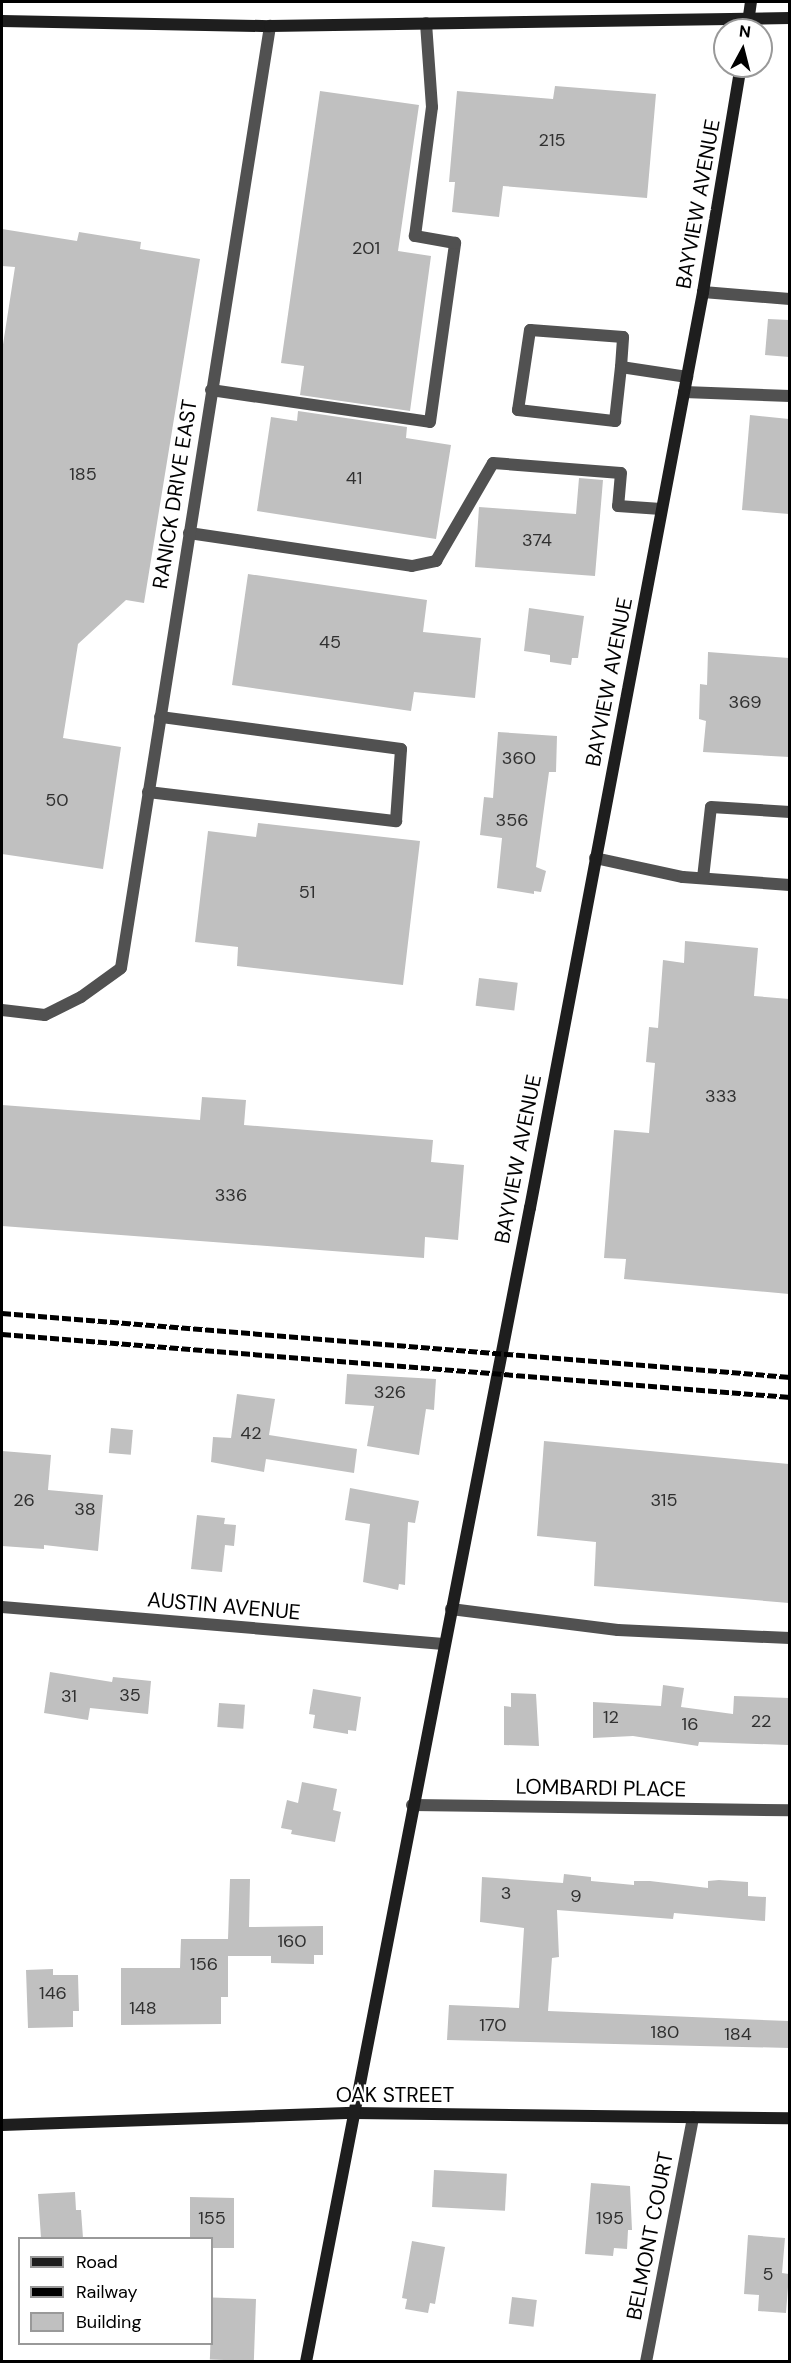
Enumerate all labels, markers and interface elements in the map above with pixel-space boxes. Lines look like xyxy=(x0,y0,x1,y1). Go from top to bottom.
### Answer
north arrow xyxy=(713,18,773,78)
text: N xyxy=(738,20,752,43)
street label: BAYVIEW AVENUE xyxy=(671,117,725,291)
house number: 215 xyxy=(539,129,565,151)
house number: 201 xyxy=(352,237,380,259)
street label: RANICK DRIVE EAST xyxy=(148,397,202,591)
house number: 185 xyxy=(69,463,97,485)
house number: 41 xyxy=(346,467,362,489)
house number: 374 xyxy=(522,529,552,551)
street label: BAYVIEW AVENUE xyxy=(580,595,638,769)
house number: 45 xyxy=(319,631,341,653)
house number: 369 xyxy=(729,691,761,713)
house number: 360 xyxy=(502,747,536,769)
house number: 50 xyxy=(45,789,69,811)
house number: 356 xyxy=(496,809,528,831)
house number: 51 xyxy=(299,881,315,903)
street label: BAYVIEW AVENUE xyxy=(489,1072,547,1246)
house number: 333 xyxy=(705,1085,737,1107)
house number: 336 xyxy=(215,1184,247,1206)
house number: 326 xyxy=(374,1381,406,1403)
house number: 42 xyxy=(240,1422,262,1444)
house number: 26 xyxy=(13,1489,35,1511)
house number: 315 xyxy=(651,1489,677,1511)
house number: 38 xyxy=(74,1498,96,1520)
street label: AUSTIN AVENUE xyxy=(146,1587,302,1625)
house number: 35 xyxy=(119,1684,141,1706)
house number: 31 xyxy=(61,1685,77,1707)
house number: 12 xyxy=(603,1706,619,1728)
house number: 22 xyxy=(751,1710,771,1732)
house number: 16 xyxy=(682,1713,698,1735)
street label: LOMBARDI PLACE xyxy=(515,1774,687,1802)
house number: 3 xyxy=(501,1882,511,1904)
house number: 9 xyxy=(570,1885,582,1907)
house number: 160 xyxy=(277,1930,307,1952)
house number: 156 xyxy=(190,1953,218,1975)
house number: 146 xyxy=(39,1982,67,2004)
house number: 148 xyxy=(129,1997,157,2019)
house number: 170 xyxy=(479,2014,507,2036)
house number: 180 xyxy=(651,2021,679,2043)
house number: 184 xyxy=(724,2023,752,2045)
street label: OAK STREET xyxy=(336,2082,454,2108)
street label: BELMONT COURT xyxy=(621,2150,679,2322)
house number: 155 xyxy=(198,2207,226,2229)
house number: 195 xyxy=(596,2207,624,2229)
legend xyxy=(18,2237,213,2345)
text: Road xyxy=(76,2250,118,2274)
house number: 5 xyxy=(763,2263,773,2285)
text: Railway xyxy=(76,2280,138,2304)
text: Building xyxy=(76,2310,141,2334)

